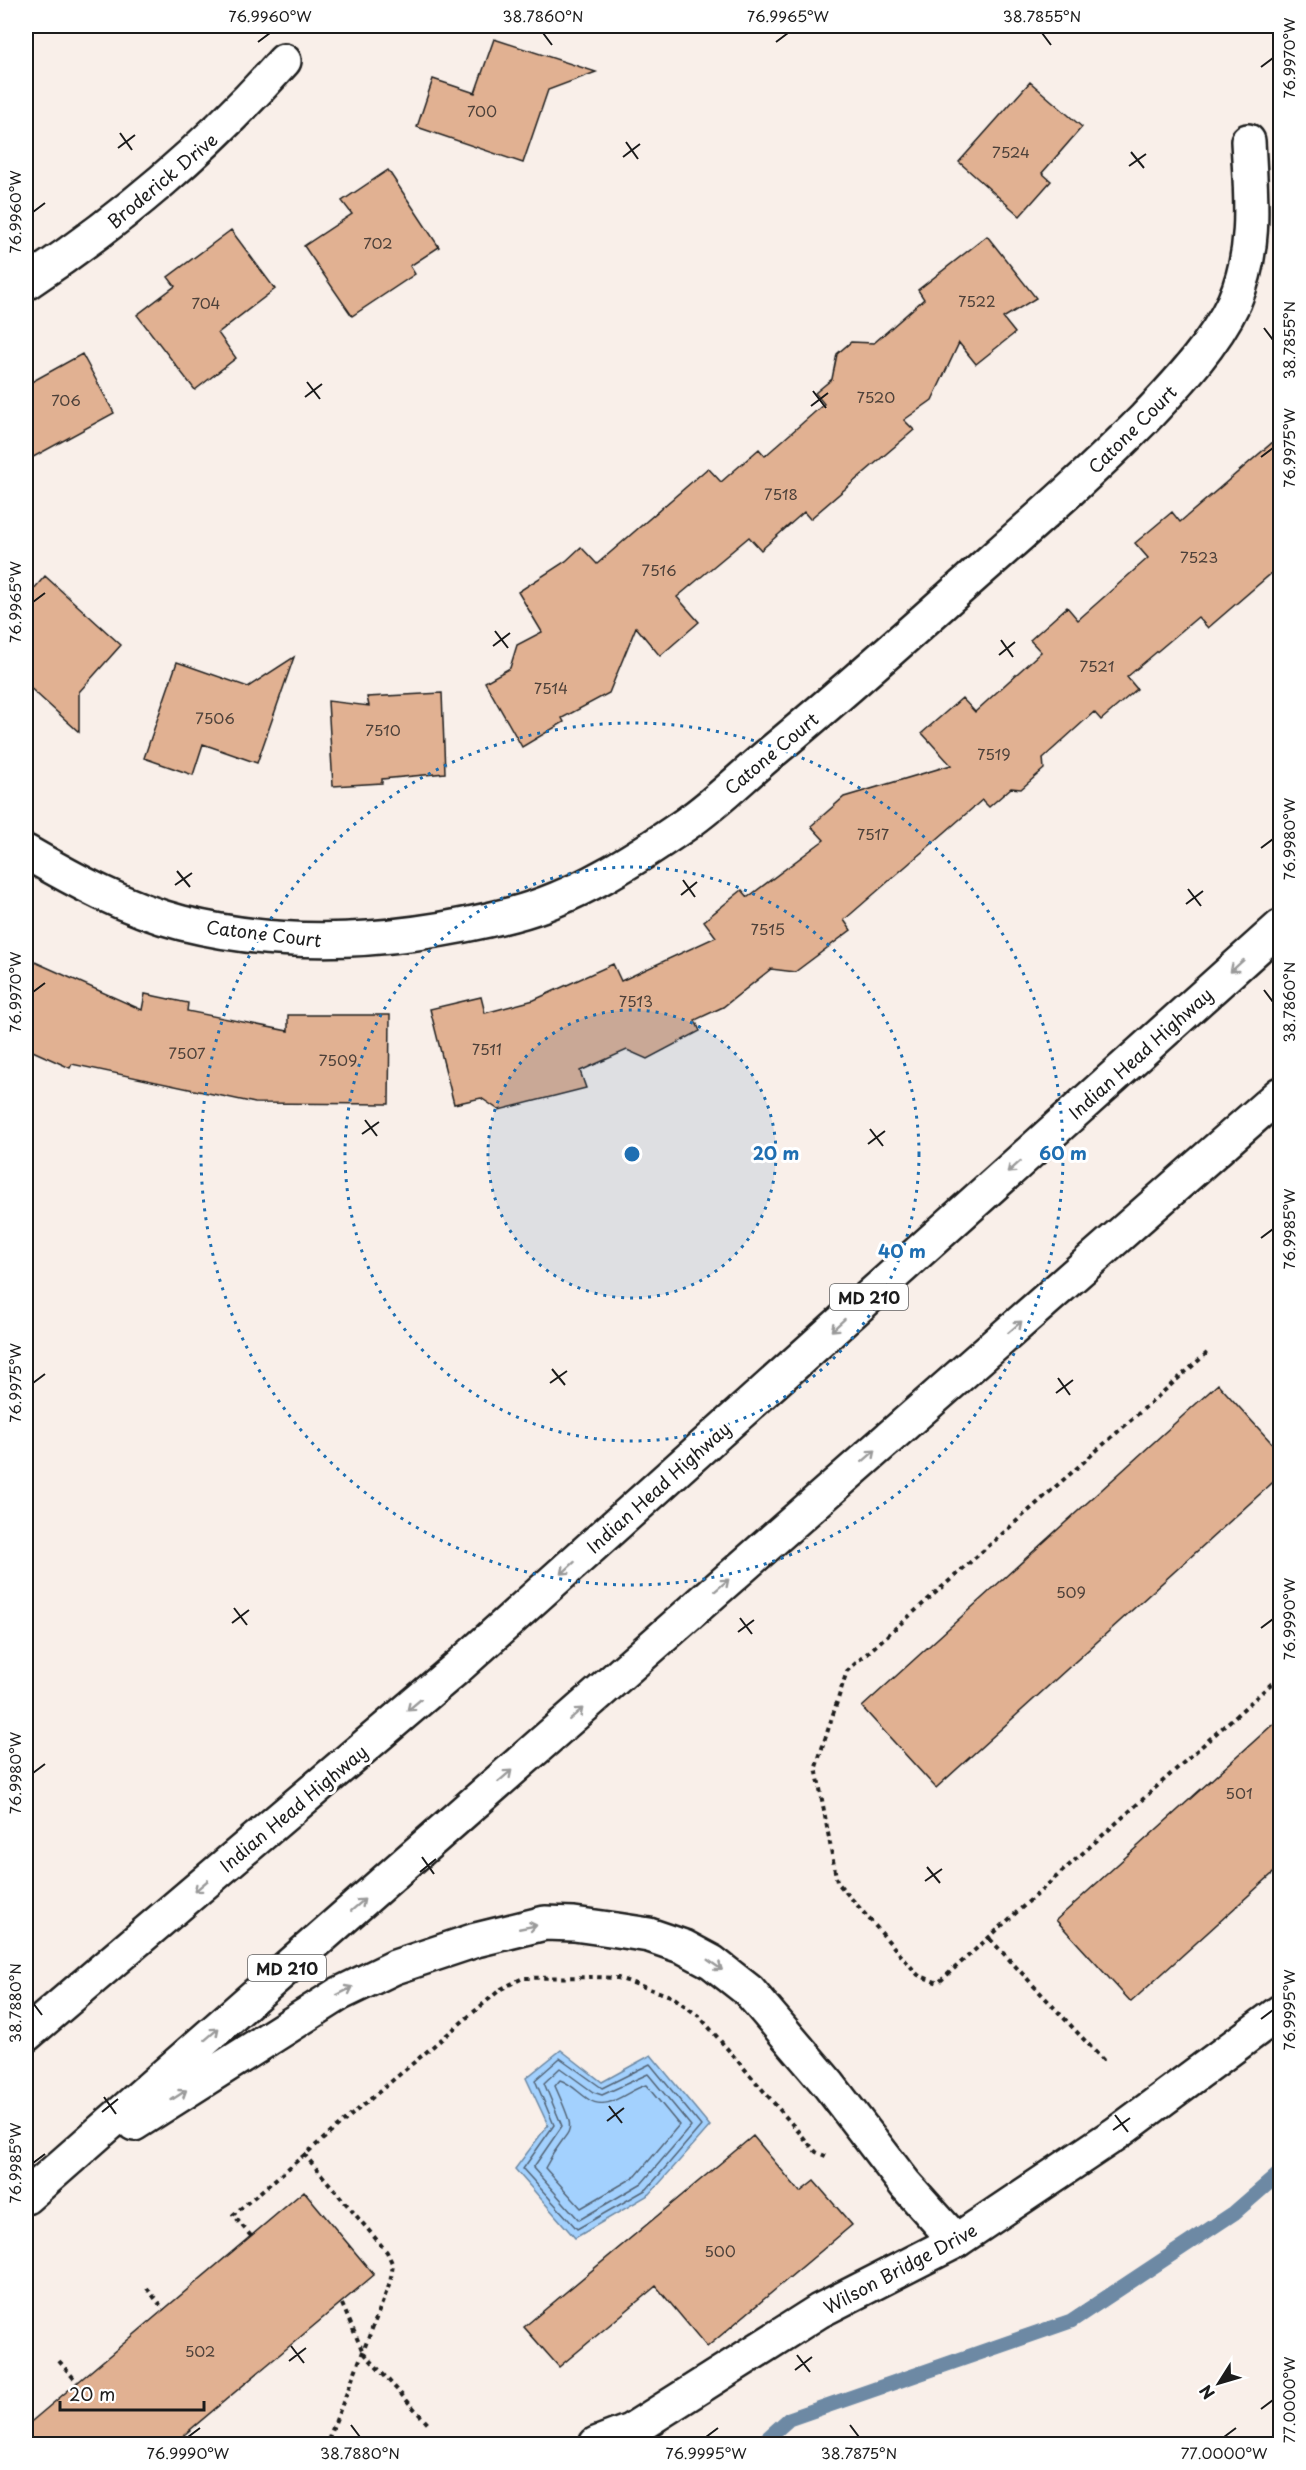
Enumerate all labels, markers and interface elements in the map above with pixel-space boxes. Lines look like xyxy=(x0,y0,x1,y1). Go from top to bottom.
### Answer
text: 76.9960°W xyxy=(228,4,312,27)
text: 38.7860°N xyxy=(503,4,583,27)
text: 76.9965°W xyxy=(747,4,830,27)
text: 38.7855°N xyxy=(1003,4,1081,27)
text: 76.9970°W xyxy=(1277,17,1300,98)
house number: 700 xyxy=(467,99,497,122)
street label: Broderick Drive xyxy=(101,126,223,234)
house number: 7524 xyxy=(992,140,1030,163)
text: 76.9960°W xyxy=(3,170,26,254)
house number: 702 xyxy=(363,231,393,254)
house number: 7522 xyxy=(958,289,996,312)
house number: 704 xyxy=(191,291,221,314)
text: 38.7855°N xyxy=(1277,301,1300,379)
street label: Catone Court xyxy=(1081,378,1183,480)
house number: 7520 xyxy=(857,385,895,408)
house number: 706 xyxy=(51,388,81,411)
text: 76.9975°W xyxy=(1277,408,1300,488)
house number: 7518 xyxy=(764,482,798,505)
house number: 7523 xyxy=(1180,545,1218,568)
house number: 7516 xyxy=(642,558,676,581)
text: 76.9965°W xyxy=(3,560,26,643)
house number: 7521 xyxy=(1079,654,1115,677)
house number: 7514 xyxy=(534,676,568,699)
street label: Catone Court xyxy=(718,705,824,801)
house number: 7506 xyxy=(195,706,235,729)
house number: 7510 xyxy=(365,718,401,741)
house number: 7519 xyxy=(977,742,1011,765)
text: 76.9980°W xyxy=(1277,797,1300,880)
house number: 7517 xyxy=(857,822,889,845)
street label: Catone Court xyxy=(205,913,323,953)
house number: 7515 xyxy=(751,917,785,940)
text: 76.9970°W xyxy=(3,951,26,1032)
one-way arrow xyxy=(1230,959,1245,973)
text: 38.7860°N xyxy=(1277,962,1300,1042)
street label: Indian Head Highway xyxy=(1062,981,1218,1125)
house number: 7513 xyxy=(619,989,653,1012)
house number: 7511 xyxy=(472,1037,502,1060)
house number: 7507 xyxy=(168,1041,206,1064)
house number: 7509 xyxy=(319,1048,357,1071)
text: 20 m xyxy=(753,1139,799,1166)
text: 60 m xyxy=(1039,1139,1087,1166)
centre of rings xyxy=(622,1144,642,1164)
one-way arrow xyxy=(1007,1160,1022,1174)
text: 76.9985°W xyxy=(1277,1188,1300,1269)
text: 40 m xyxy=(878,1237,926,1264)
road number: MD 210 xyxy=(830,1284,908,1310)
one-way arrow xyxy=(831,1318,846,1332)
one-way arrow xyxy=(1007,1320,1022,1334)
text: 76.9975°W xyxy=(3,1343,26,1423)
street label: Indian Head Highway xyxy=(580,1415,736,1559)
one-way arrow xyxy=(861,1449,876,1463)
one-way arrow xyxy=(561,1561,576,1575)
text: 76.9990°W xyxy=(1277,1577,1300,1660)
one-way arrow xyxy=(715,1578,730,1592)
house number: 509 xyxy=(1056,1580,1086,1603)
one-way arrow xyxy=(407,1698,422,1712)
one-way arrow xyxy=(568,1707,584,1720)
text: 76.9980°W xyxy=(3,1731,26,1814)
street label: Indian Head Highway xyxy=(213,1738,373,1878)
one-way arrow xyxy=(497,1769,512,1783)
house number: 501 xyxy=(1225,1781,1253,1804)
one-way arrow xyxy=(194,1879,209,1893)
one-way arrow xyxy=(351,1898,366,1912)
one-way arrow xyxy=(518,1921,537,1932)
road number: MD 210 xyxy=(248,1955,326,1981)
one-way arrow xyxy=(706,1959,723,1971)
text: 38.7880°N xyxy=(3,1963,26,2043)
text: 76.9995°W xyxy=(1277,1969,1300,2051)
one-way arrow xyxy=(335,1985,353,1996)
one-way arrow xyxy=(204,2027,219,2041)
one-way arrow xyxy=(171,2089,187,2101)
text: 76.9985°W xyxy=(3,2122,26,2203)
street label: Wilson Bridge Drive xyxy=(818,2216,982,2320)
house number: 500 xyxy=(704,2239,736,2262)
house number: 502 xyxy=(185,2339,215,2362)
north arrow xyxy=(1189,2353,1249,2413)
text: 77.0000°W xyxy=(1277,2356,1300,2443)
scale bar xyxy=(60,2374,204,2412)
text: 20 m xyxy=(69,2380,115,2407)
text: N xyxy=(1193,2380,1220,2405)
text: 76.9990°W xyxy=(147,2441,230,2464)
text: 38.7880°N xyxy=(320,2441,400,2464)
text: 76.9995°W xyxy=(665,2441,747,2464)
text: 38.7875°N xyxy=(821,2441,897,2464)
text: 77.0000°W xyxy=(1181,2441,1268,2464)

